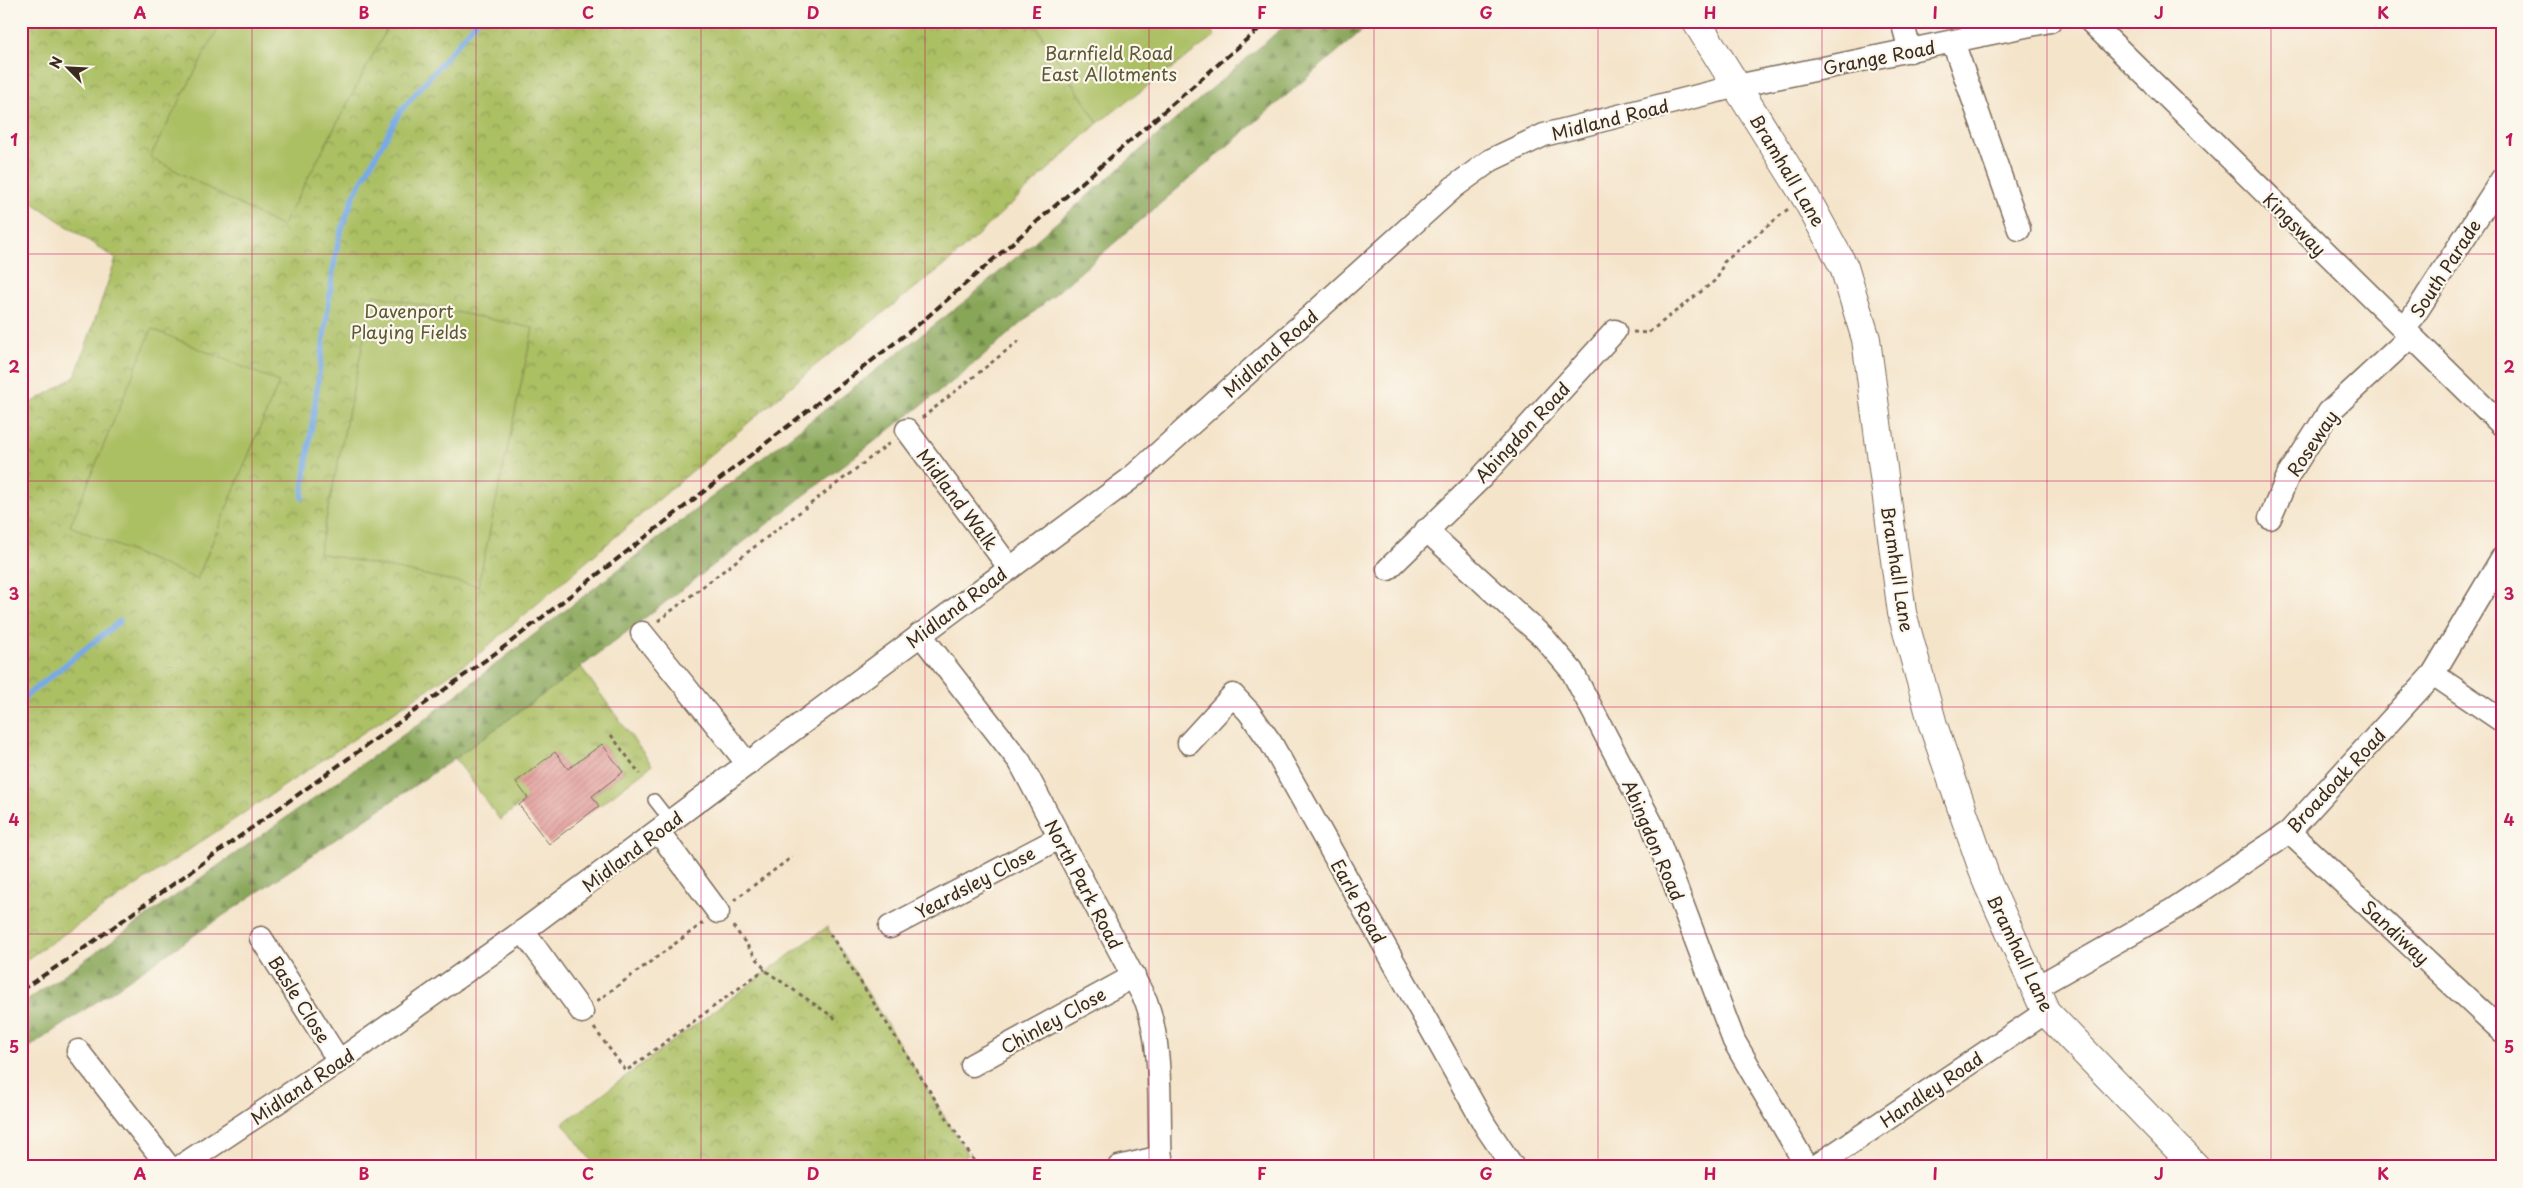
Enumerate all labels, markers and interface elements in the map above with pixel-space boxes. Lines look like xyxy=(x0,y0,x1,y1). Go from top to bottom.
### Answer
text: A xyxy=(134,0,147,24)
text: B xyxy=(359,0,370,24)
text: C xyxy=(582,0,594,24)
text: D xyxy=(807,0,819,24)
text: E xyxy=(1032,0,1042,24)
text: F xyxy=(1257,0,1267,24)
text: G xyxy=(1479,0,1493,24)
text: H xyxy=(1704,0,1716,24)
text: I xyxy=(1932,0,1938,24)
text: J xyxy=(2154,0,2164,24)
text: K xyxy=(2377,0,2389,24)
street label: Grange Road xyxy=(1821,33,1937,81)
park label: Barnfield Road East Allotments xyxy=(1041,39,1177,87)
north arrow xyxy=(42,42,92,92)
text: N xyxy=(44,53,68,72)
street label: Midland Road xyxy=(1548,91,1672,147)
street label: Bramhall Lane xyxy=(1744,108,1832,232)
text: 1 xyxy=(10,127,18,151)
text: 1 xyxy=(2505,127,2513,151)
street label: Kingsway xyxy=(2257,186,2333,262)
street label: South Parade xyxy=(2403,213,2487,323)
park label: Davenport Playing Fields xyxy=(351,297,467,345)
street label: Midland Road xyxy=(1216,303,1324,403)
text: 2 xyxy=(8,354,20,378)
text: 2 xyxy=(2503,354,2515,378)
street label: Abingdon Road xyxy=(1468,376,1576,488)
street label: Roseway xyxy=(2280,404,2344,482)
street label: Midland Walk xyxy=(911,442,1005,556)
street label: Bramhall Lane xyxy=(1875,504,1921,634)
street label: Midland Road xyxy=(900,560,1012,654)
text: 3 xyxy=(9,581,19,605)
text: 3 xyxy=(2504,581,2514,605)
street label: Broadoak Road xyxy=(2280,722,2392,838)
street label: Abingdon Road xyxy=(1616,775,1692,905)
street label: Midland Road xyxy=(576,804,688,898)
text: 4 xyxy=(9,807,20,831)
text: 4 xyxy=(2504,807,2515,831)
street label: North Park Road xyxy=(1038,814,1130,954)
street label: Yeardsley Close xyxy=(910,839,1040,925)
street label: Earle Road xyxy=(1325,854,1393,948)
street label: Bramhall Lane xyxy=(1981,890,2061,1016)
street label: Sandiway xyxy=(2356,893,2436,971)
street label: Basle Close xyxy=(262,950,338,1048)
street label: Chinley Close xyxy=(996,980,1110,1060)
text: 5 xyxy=(9,1034,19,1058)
text: 5 xyxy=(2504,1034,2514,1058)
street label: Midland Road xyxy=(245,1041,359,1131)
street label: Handley Road xyxy=(1874,1044,1988,1134)
text: A xyxy=(134,1161,147,1185)
text: B xyxy=(359,1161,370,1185)
text: C xyxy=(582,1161,594,1185)
text: D xyxy=(807,1161,819,1185)
text: E xyxy=(1032,1161,1042,1185)
text: F xyxy=(1257,1161,1267,1185)
text: G xyxy=(1479,1161,1493,1185)
text: H xyxy=(1704,1161,1716,1185)
text: I xyxy=(1932,1161,1938,1185)
text: J xyxy=(2154,1161,2164,1185)
text: K xyxy=(2377,1161,2389,1185)

